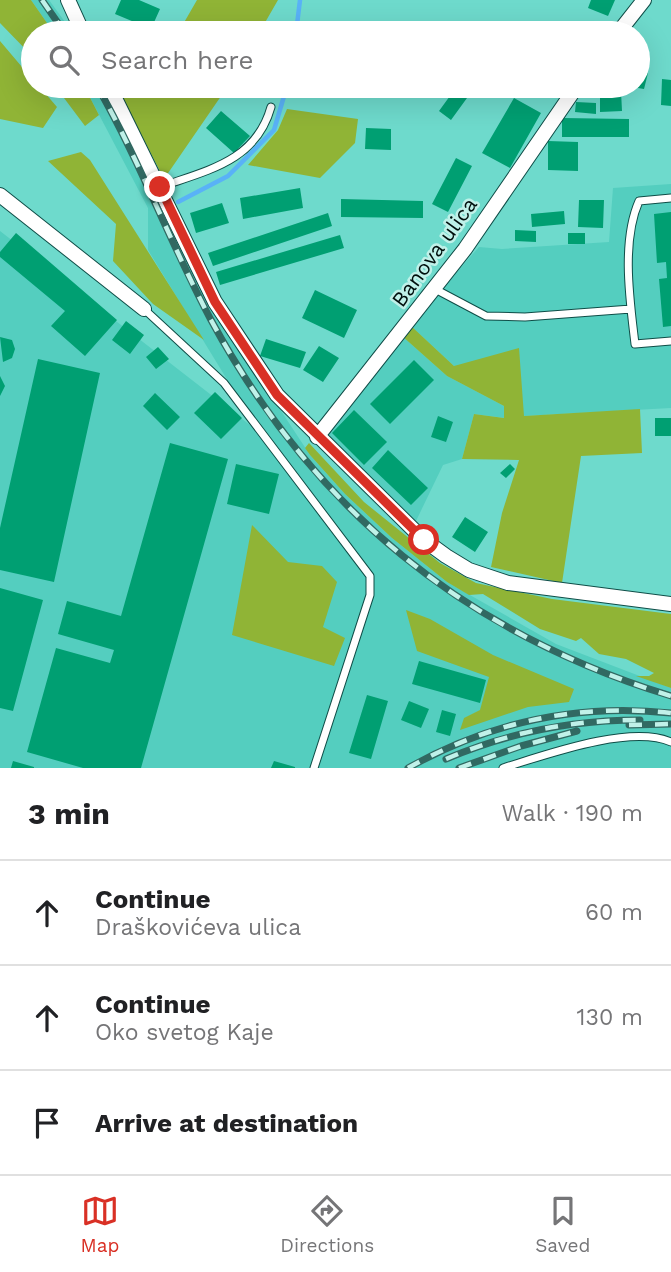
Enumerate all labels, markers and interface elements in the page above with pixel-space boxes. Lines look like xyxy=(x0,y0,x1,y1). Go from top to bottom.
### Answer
search box xyxy=(21,21,650,98)
icon: search xyxy=(45,41,83,79)
text: Search here xyxy=(101,45,253,75)
route end xyxy=(144,171,175,202)
street label: Banova ulica xyxy=(386,192,482,312)
route start xyxy=(408,524,439,555)
text: 3 min xyxy=(28,796,110,831)
text: Walk · 190 m xyxy=(502,800,643,827)
text: Continue xyxy=(95,884,211,914)
icon: ahead xyxy=(28,894,66,932)
text: 60 m xyxy=(585,899,643,926)
text: Draškovićeva ulica xyxy=(95,914,301,941)
text: Continue xyxy=(95,989,211,1019)
icon: ahead xyxy=(28,999,66,1037)
text: 130 m xyxy=(577,1004,643,1031)
text: Oko svetog Kaje xyxy=(95,1019,274,1046)
icon: arrive xyxy=(28,1104,66,1142)
text: Arrive at destination xyxy=(95,1108,358,1138)
tab: Map xyxy=(81,1192,119,1257)
tab: Directions xyxy=(280,1192,374,1257)
tab: Saved xyxy=(535,1192,590,1257)

